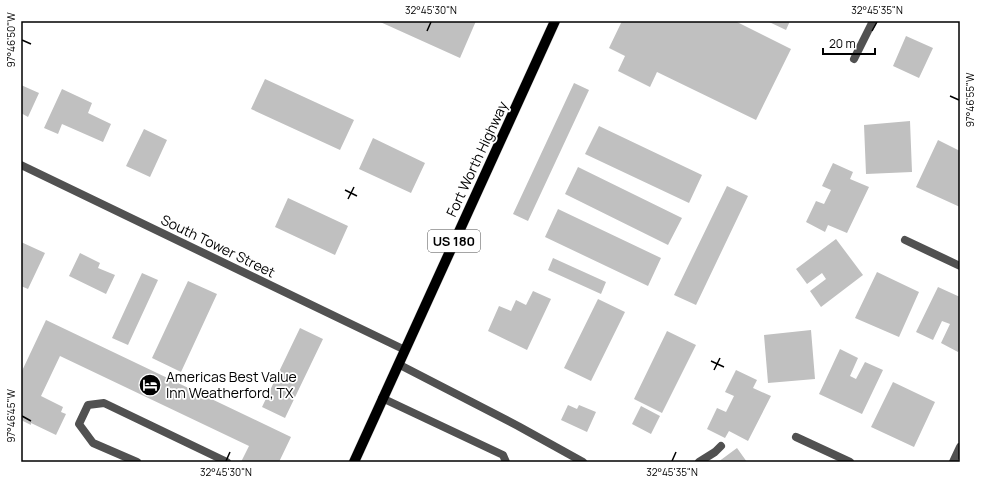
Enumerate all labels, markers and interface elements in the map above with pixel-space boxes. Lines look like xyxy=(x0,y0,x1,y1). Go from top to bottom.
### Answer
text: 32°45'30"N xyxy=(405,3,457,17)
text: 32°45'35"N xyxy=(851,3,903,17)
text: 97°46'50"W xyxy=(4,12,18,67)
scale bar xyxy=(823,30,875,56)
text: 20 m xyxy=(829,35,856,52)
text: 97°46'55"W xyxy=(963,72,977,127)
street label: Fort Worth Highway xyxy=(441,97,512,220)
street label: South Tower Street xyxy=(158,210,279,282)
road number: US 180 xyxy=(428,230,480,252)
place label: Americas Best Value Inn Weatherford, TX xyxy=(166,367,297,402)
hotel icon: Americas Best Value Inn Weatherford, TX xyxy=(137,372,163,398)
text: 97°46'45"W xyxy=(4,389,18,443)
text: 32°45'30"N xyxy=(200,465,252,479)
text: 32°45'35"N xyxy=(646,465,698,479)

